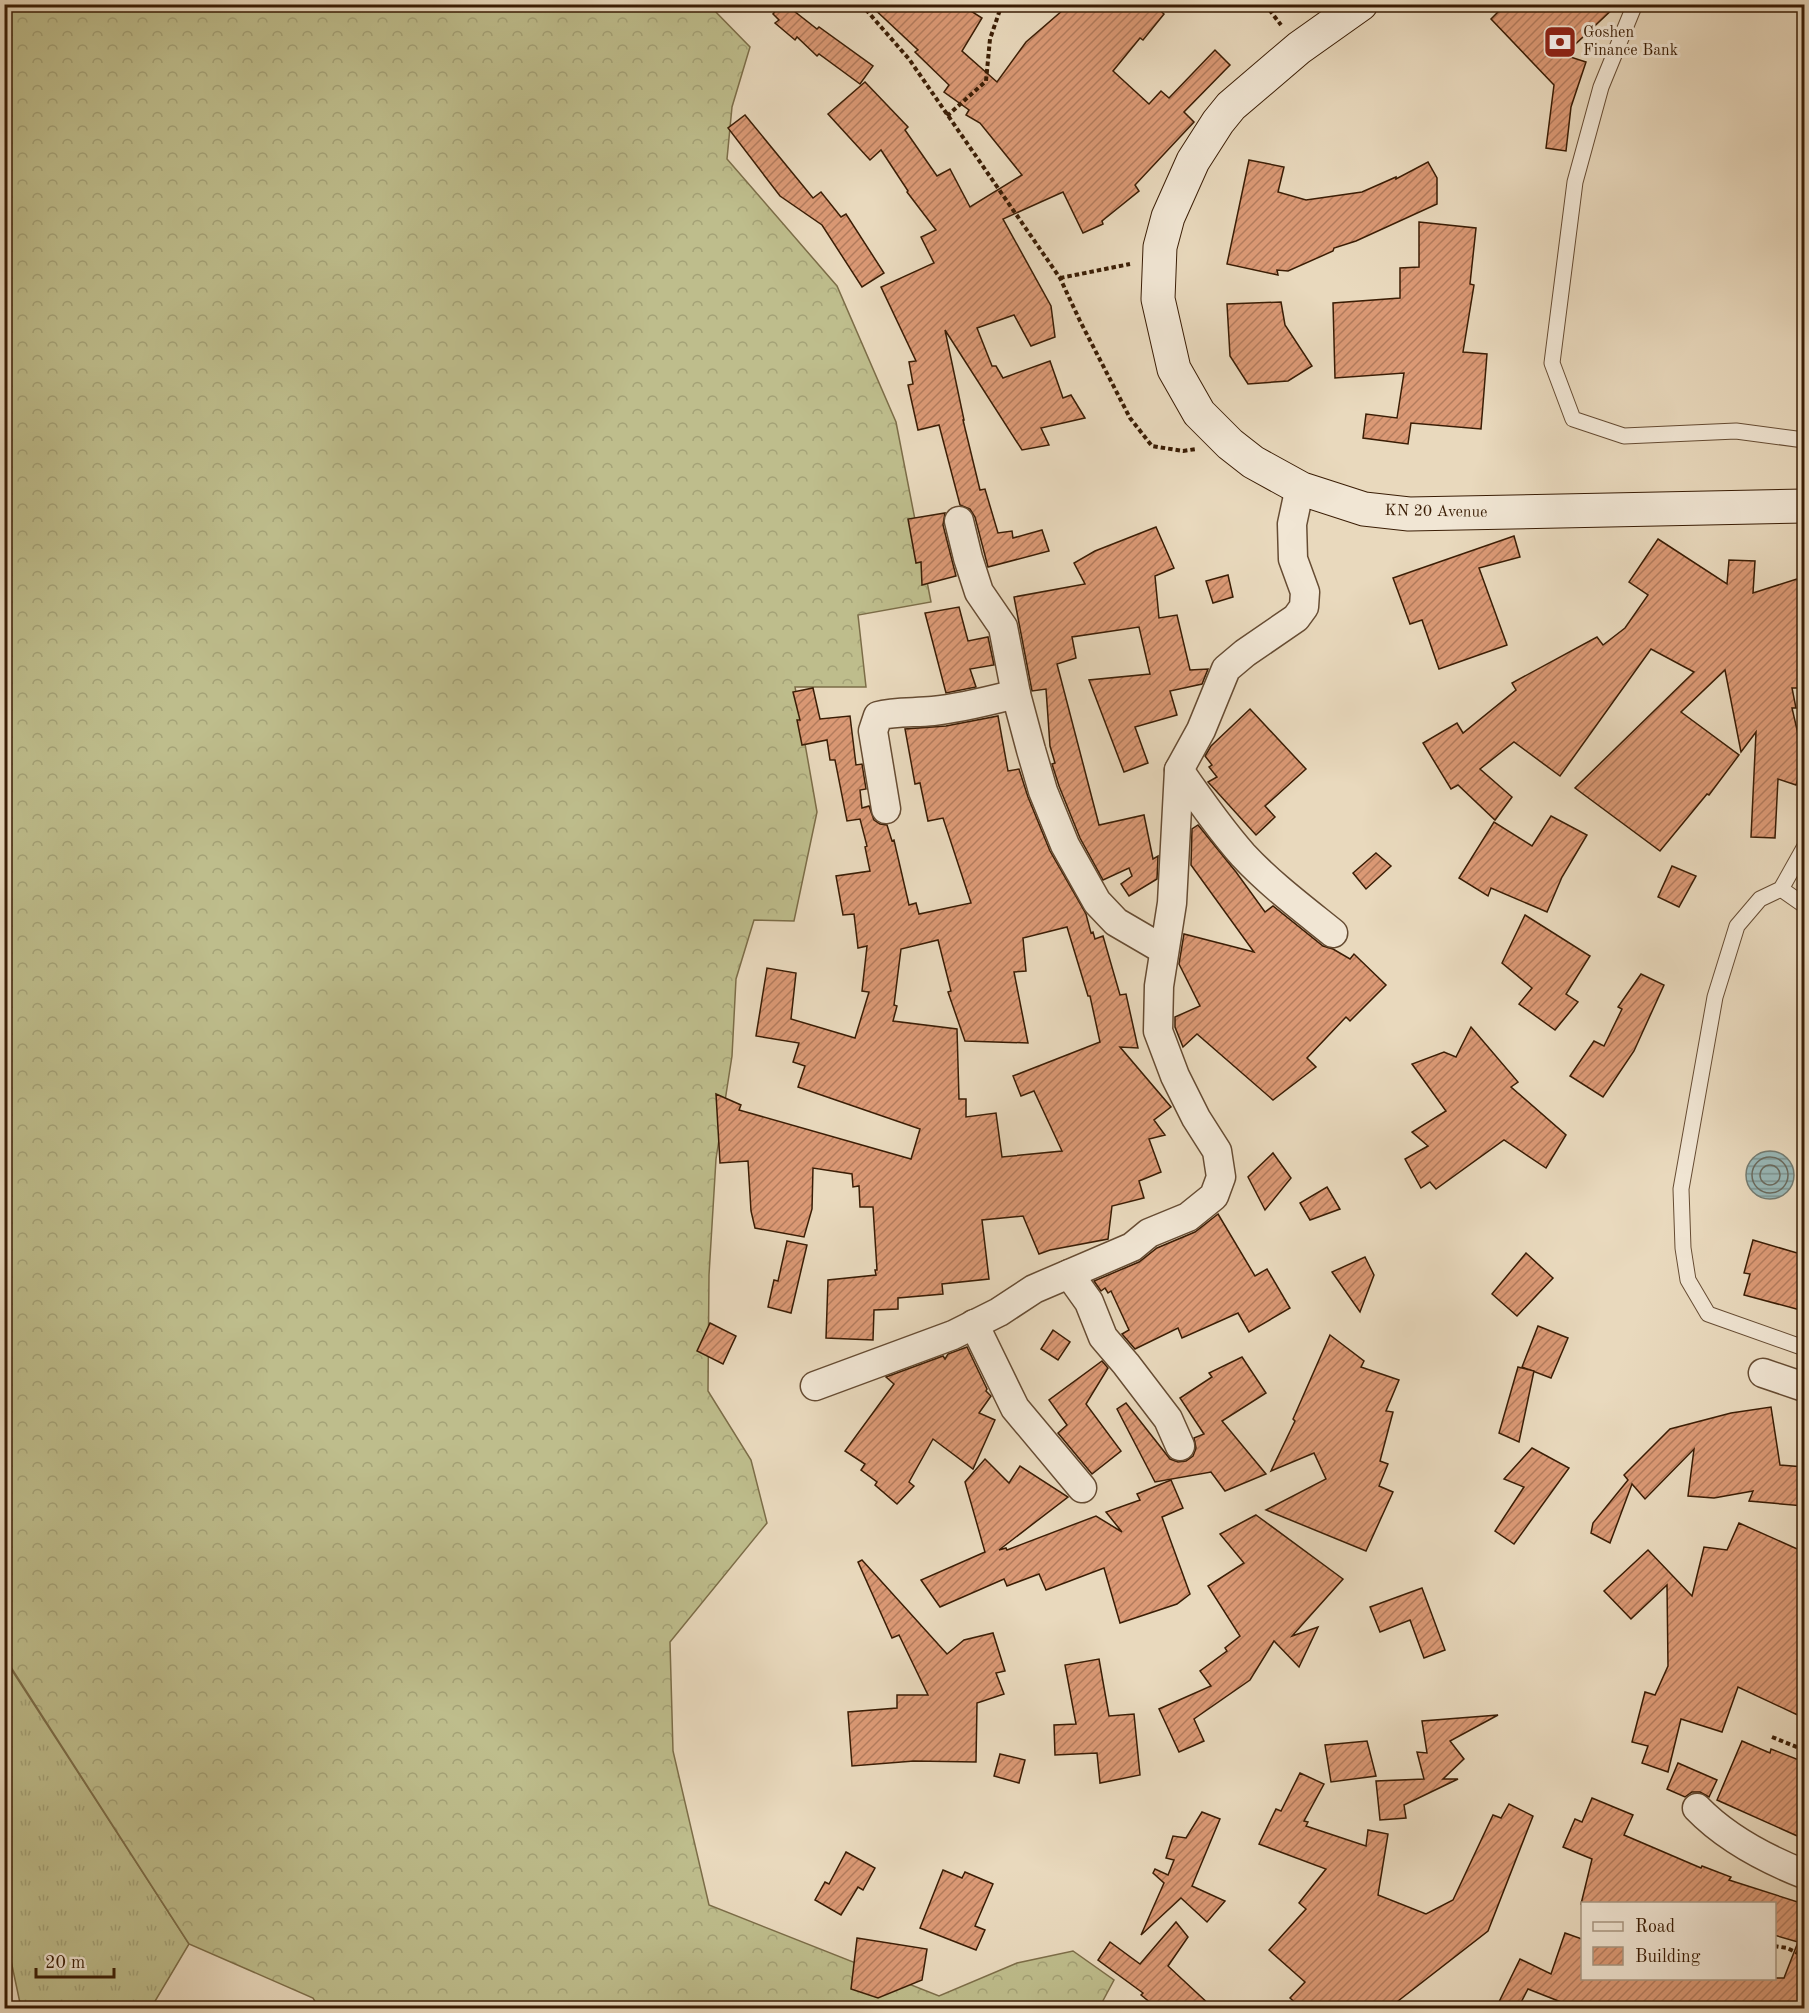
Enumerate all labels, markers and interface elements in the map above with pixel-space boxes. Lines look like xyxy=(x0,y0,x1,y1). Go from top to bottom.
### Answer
bank icon: Goshen Finance Bank xyxy=(1542,24,1578,60)
place label: Goshen Finance Bank xyxy=(1583,25,1678,59)
street label: KN 20 Avenue xyxy=(1384,503,1488,521)
legend xyxy=(1581,1902,1776,1980)
text: Road xyxy=(1635,1918,1675,1936)
scale bar xyxy=(36,1941,114,1979)
text: Building xyxy=(1635,1948,1701,1966)
text: 20 m xyxy=(45,1954,85,1972)

